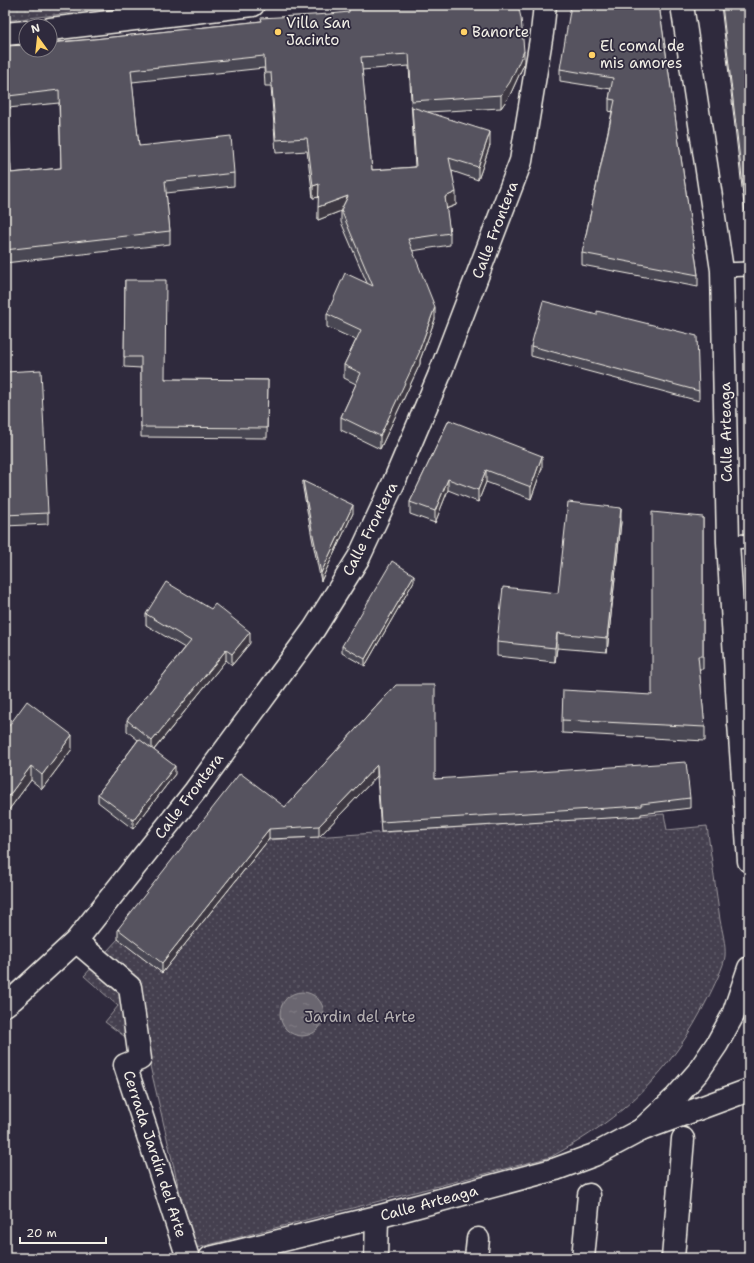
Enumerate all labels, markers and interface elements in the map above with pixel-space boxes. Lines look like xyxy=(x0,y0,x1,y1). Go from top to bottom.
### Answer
place label: Villa San Jacinto xyxy=(286,13,350,50)
north arrow xyxy=(18,18,58,58)
text: N xyxy=(29,20,42,37)
place label: Banorte xyxy=(472,22,529,42)
marker: Villa San Jacinto xyxy=(273,27,283,37)
marker: Banorte xyxy=(459,27,469,37)
place label: El comal de mis amores xyxy=(600,36,685,73)
marker: El comal de mis amores xyxy=(587,50,597,60)
street label: Calle Frontera xyxy=(467,178,523,281)
street label: Calle Arteaga xyxy=(715,381,737,482)
street label: Calle Frontera xyxy=(338,478,403,579)
street label: Calle Frontera xyxy=(150,748,228,843)
park label: Jardin del Arte xyxy=(304,1007,416,1027)
street label: Cerrada Jardín del Arte xyxy=(119,1068,191,1240)
street label: Calle Arteaga xyxy=(378,1180,481,1226)
scale bar xyxy=(20,1219,106,1245)
text: 20 m xyxy=(26,1225,57,1241)

